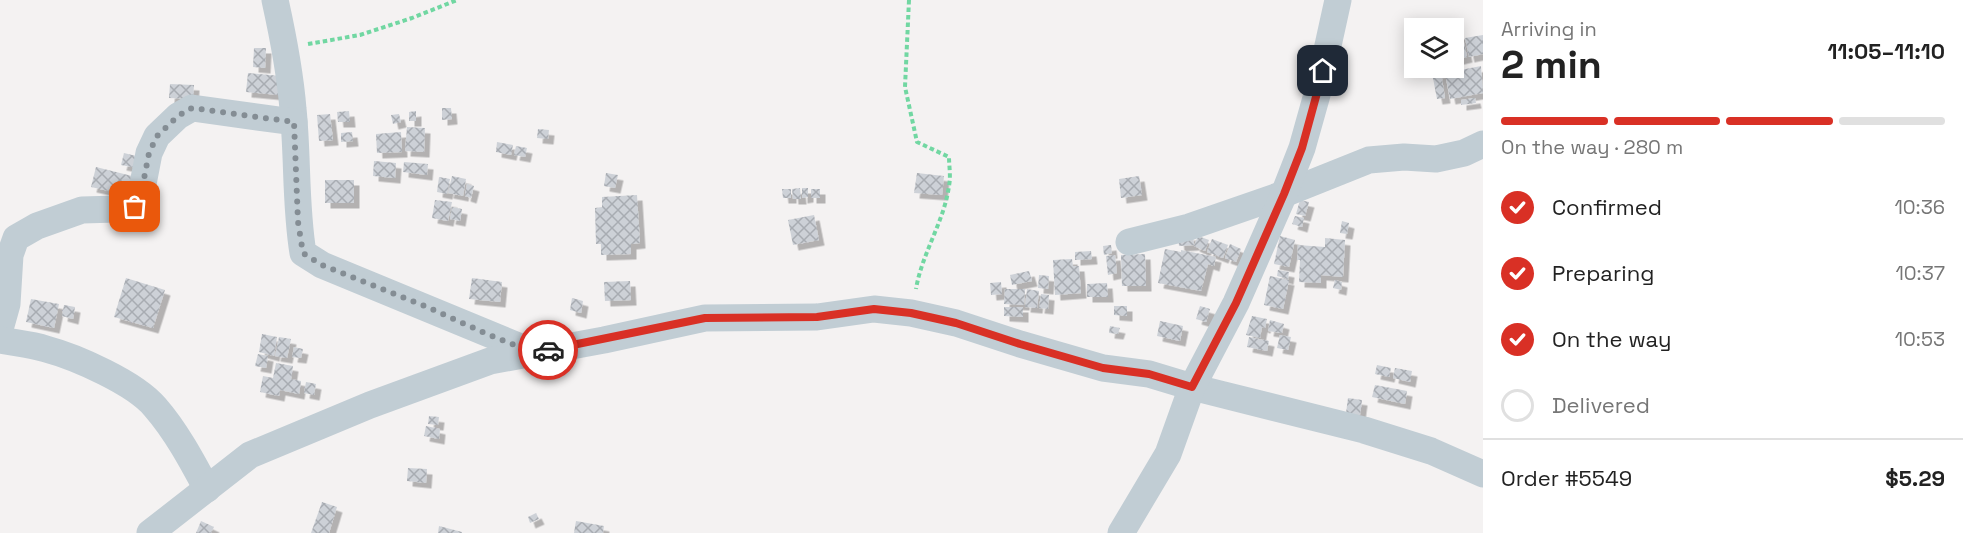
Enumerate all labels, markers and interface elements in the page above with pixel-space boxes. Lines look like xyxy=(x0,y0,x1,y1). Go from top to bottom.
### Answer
text: Arriving in xyxy=(1501,16,1597,42)
map controls xyxy=(1404,18,1464,78)
button: layers xyxy=(1404,18,1464,78)
text: 11:05–11:10 xyxy=(1828,37,1945,65)
text: 2 min xyxy=(1501,40,1602,89)
pin xyxy=(1297,45,1348,96)
icon: home xyxy=(1306,54,1339,87)
text: On the way · 280 m xyxy=(1501,134,1683,160)
pin xyxy=(109,181,160,232)
icon: bag xyxy=(118,190,151,223)
icon: check xyxy=(1501,191,1534,224)
text: Confirmed xyxy=(1552,193,1662,221)
text: 10:36 xyxy=(1894,194,1945,220)
icon: check xyxy=(1501,257,1534,290)
text: Preparing xyxy=(1552,259,1654,287)
text: 10:37 xyxy=(1895,260,1945,286)
courier xyxy=(518,320,578,380)
icon: check xyxy=(1501,323,1534,356)
text: On the way xyxy=(1552,325,1671,353)
text: 10:53 xyxy=(1895,326,1945,352)
icon: car xyxy=(532,334,565,367)
text: Delivered xyxy=(1552,391,1650,419)
text: Order #5549 xyxy=(1501,464,1632,492)
text: $5.29 xyxy=(1885,464,1945,492)

